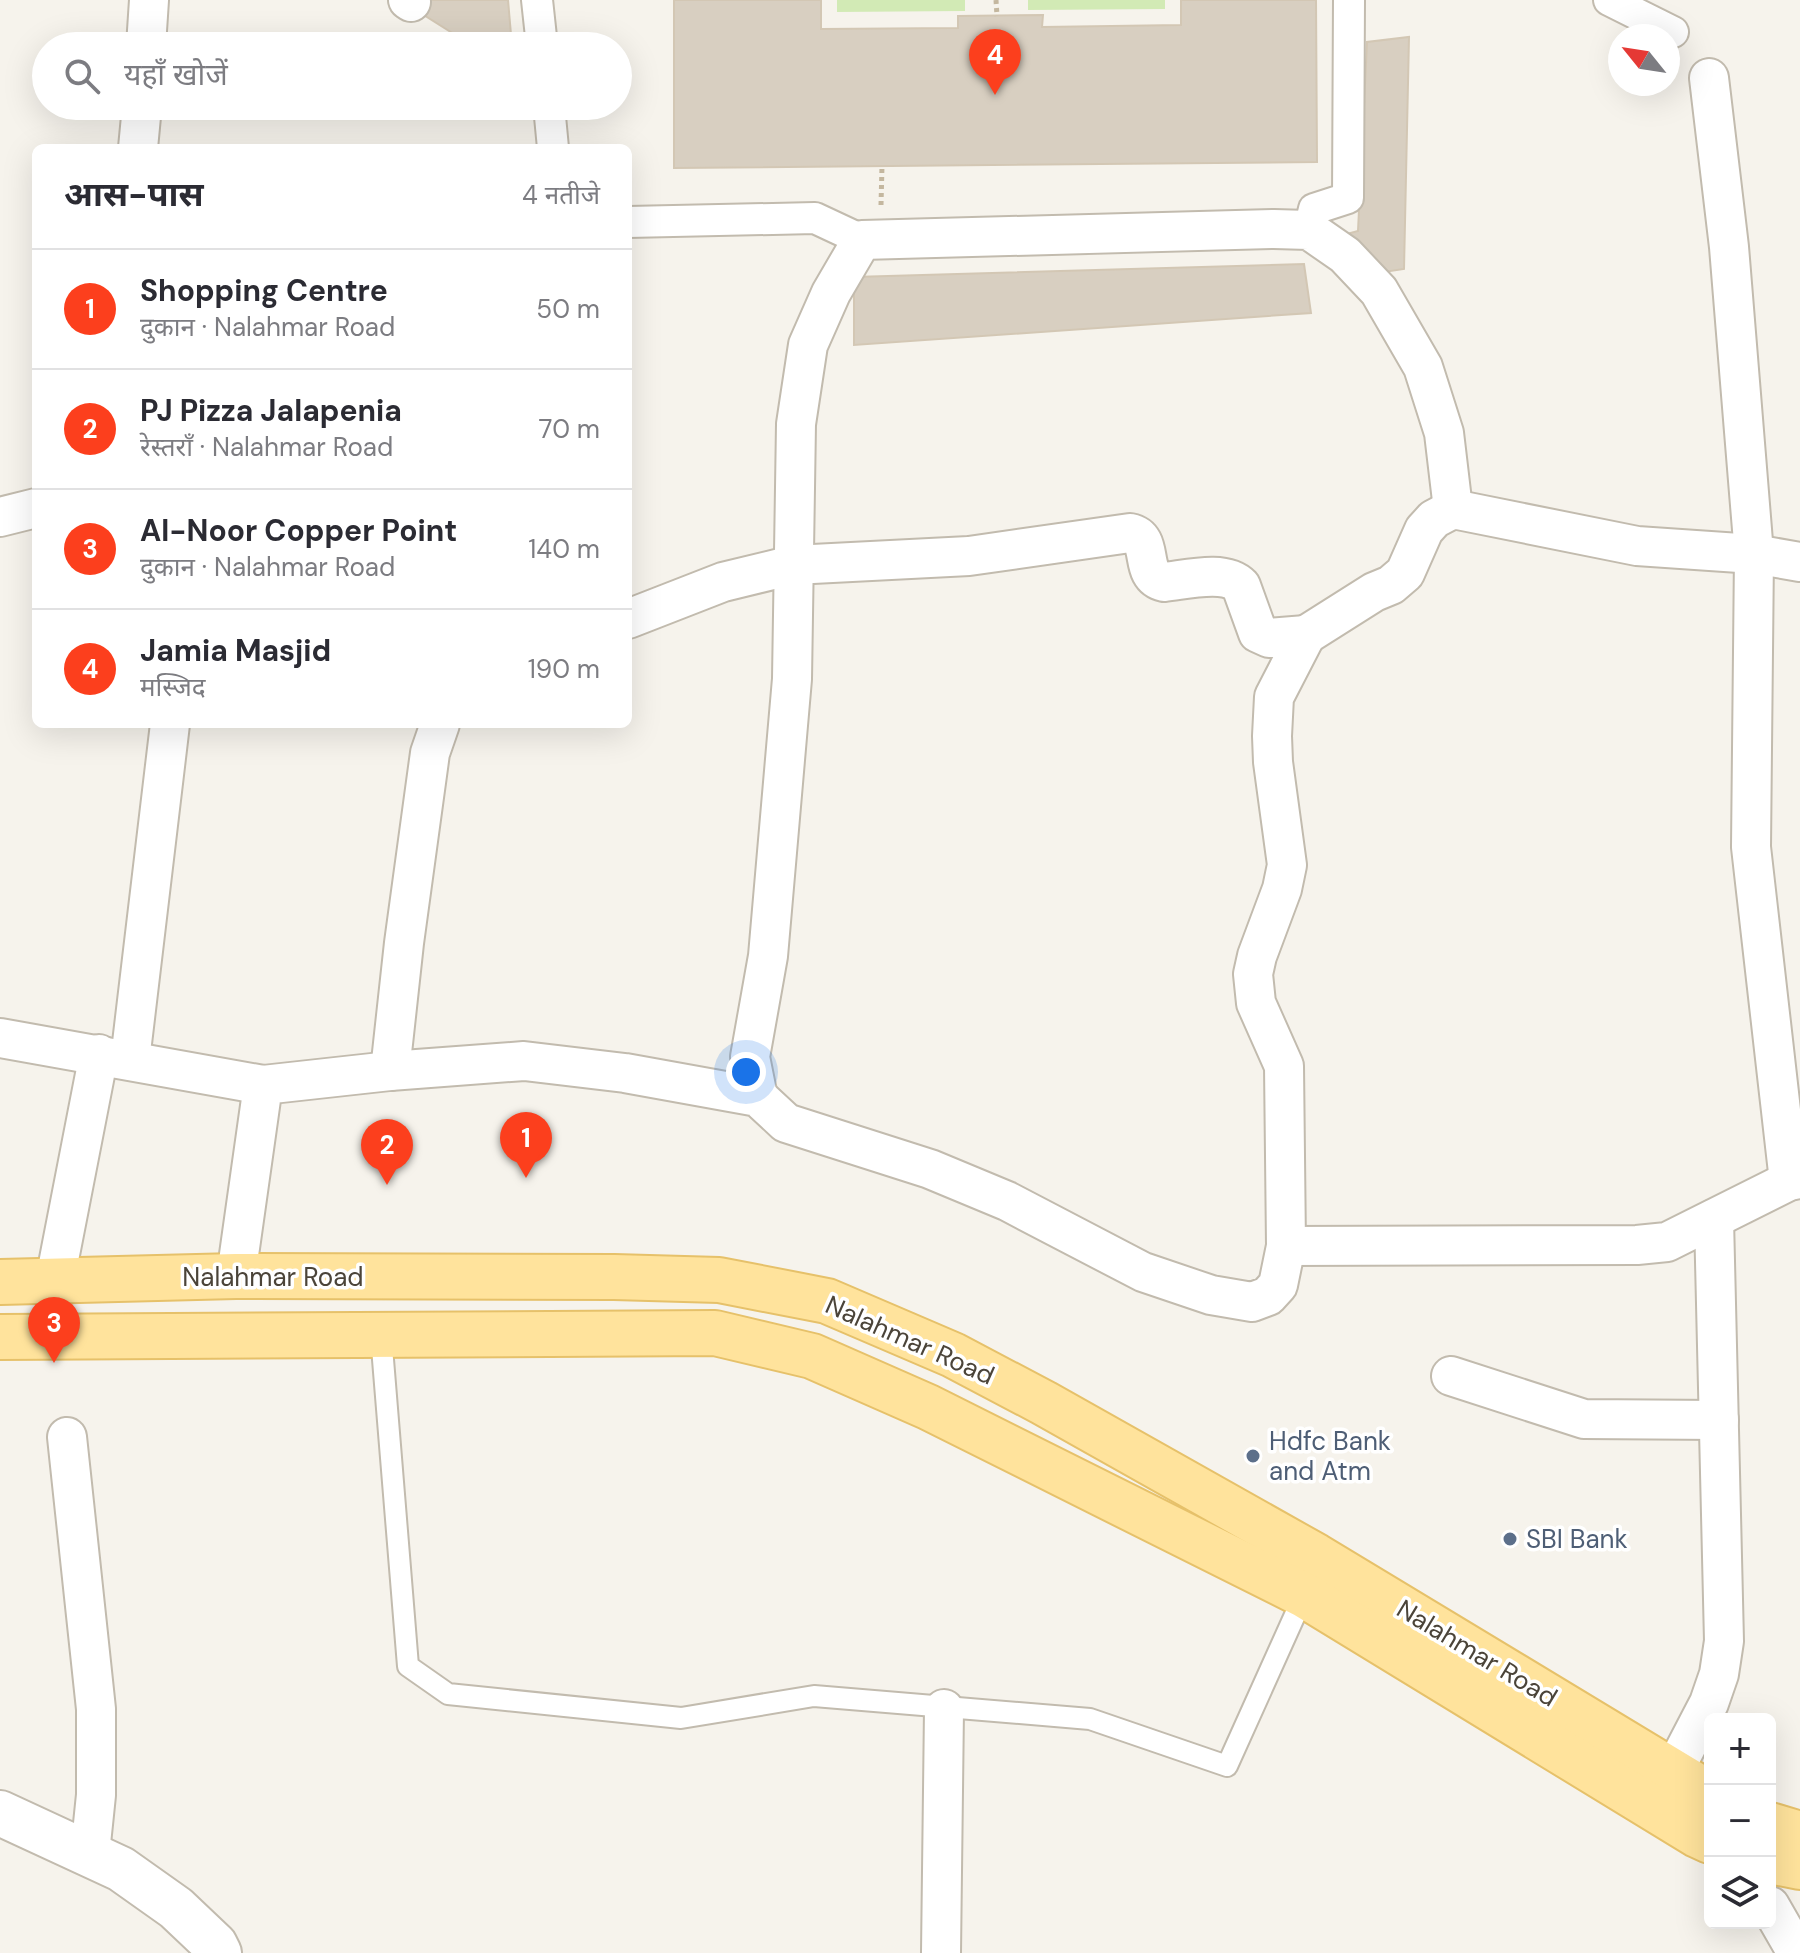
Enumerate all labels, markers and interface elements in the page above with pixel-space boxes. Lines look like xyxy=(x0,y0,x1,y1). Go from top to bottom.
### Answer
north arrow xyxy=(1608,24,1680,96)
pin: 4 xyxy=(969,29,1021,95)
search box xyxy=(32,32,632,120)
icon: search xyxy=(60,54,104,98)
text: यहाँ खोजें xyxy=(124,55,228,94)
text: आस-पास xyxy=(64,172,204,217)
text: 4 नतीजे xyxy=(522,178,600,212)
text: Shopping Centre xyxy=(140,271,388,310)
text: 1 xyxy=(85,292,95,326)
text: 50 m xyxy=(536,292,600,326)
text: दुकान · Nalahmar Road xyxy=(140,310,395,344)
text: PJ Pizza Jalapenia xyxy=(140,391,402,430)
text: 2 xyxy=(82,412,98,446)
text: 70 m xyxy=(539,412,600,446)
text: रेस्तराँ · Nalahmar Road xyxy=(140,430,393,464)
text: Al-Noor Copper Point xyxy=(140,511,457,550)
text: 3 xyxy=(82,532,98,566)
text: 140 m xyxy=(528,532,600,566)
text: दुकान · Nalahmar Road xyxy=(140,550,395,584)
text: Jamia Masjid xyxy=(140,631,331,670)
text: 4 xyxy=(82,652,98,686)
text: 190 m xyxy=(528,652,600,686)
text: मस्जिद xyxy=(140,670,206,704)
your location xyxy=(726,1052,766,1092)
pin: 1 xyxy=(500,1112,552,1178)
pin: 2 xyxy=(361,1119,413,1185)
street label: Nalahmar Road xyxy=(182,1260,364,1294)
street label: Nalahmar Road xyxy=(820,1288,1000,1392)
pin: 3 xyxy=(28,1297,80,1363)
place label: Hdfc Bank and Atm xyxy=(1269,1424,1391,1488)
marker: Hdfc Bank and Atm xyxy=(1244,1447,1262,1465)
place label: SBI Bank xyxy=(1526,1522,1628,1556)
marker: SBI Bank xyxy=(1501,1530,1519,1548)
street label: Nalahmar Road xyxy=(1391,1592,1563,1714)
map controls xyxy=(1704,1713,1776,1929)
button: + xyxy=(1704,1713,1776,1785)
button: − xyxy=(1704,1785,1776,1857)
button: layers xyxy=(1704,1857,1776,1929)

